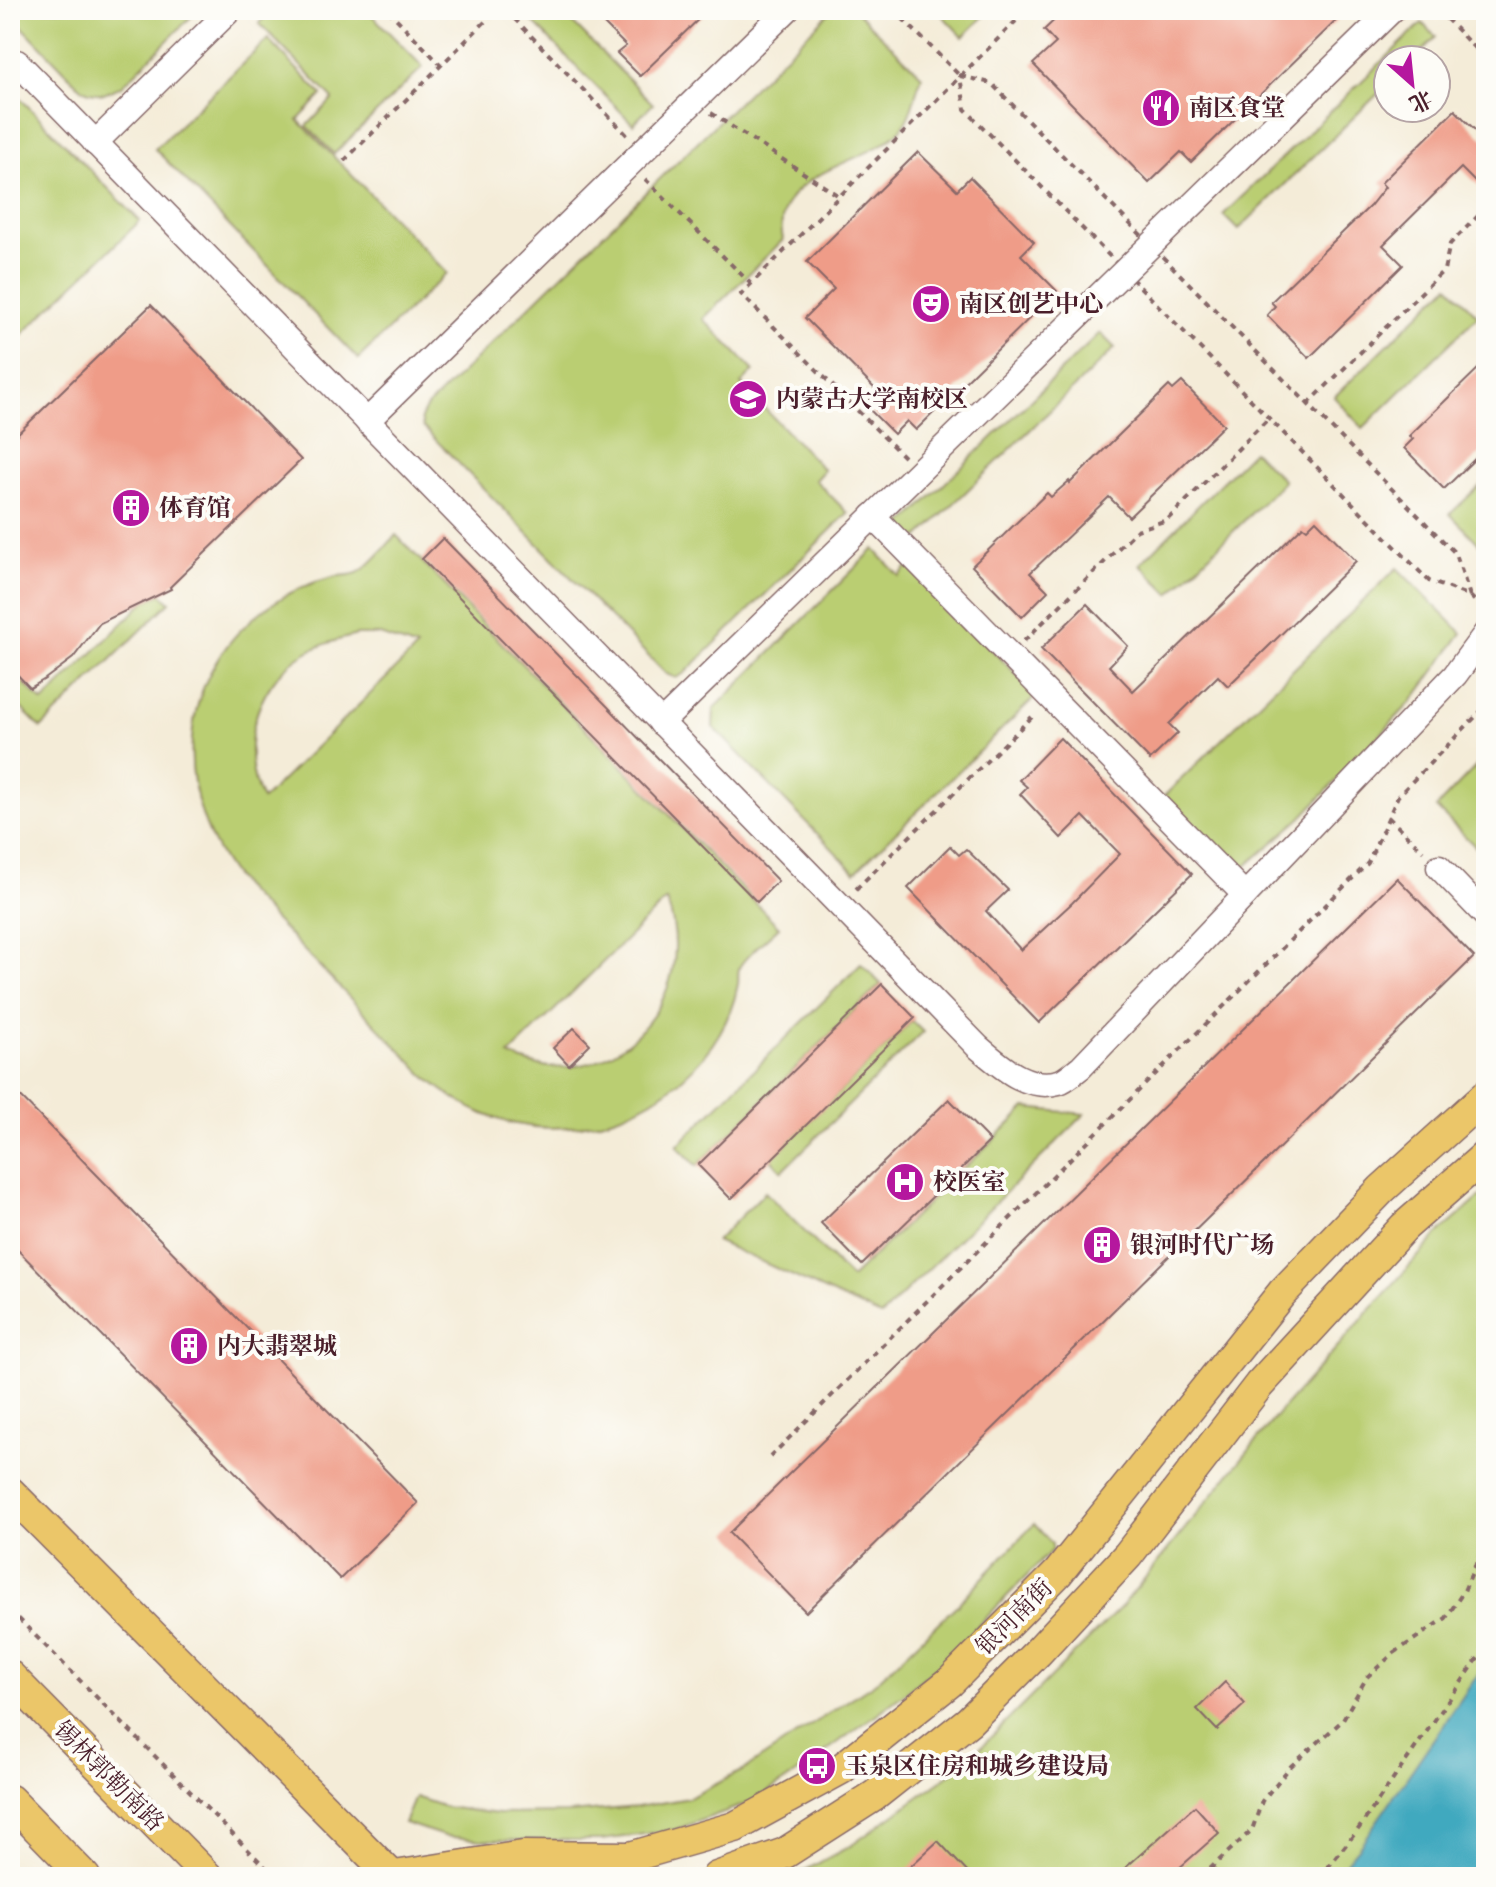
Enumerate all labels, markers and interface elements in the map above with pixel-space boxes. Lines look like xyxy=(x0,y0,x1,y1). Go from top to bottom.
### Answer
north arrow xyxy=(1372,44,1452,124)
text: 北 xyxy=(1404,83,1436,118)
restaurant icon: 南区食堂 xyxy=(1140,87,1182,129)
place label: 南区食堂 xyxy=(1189,94,1285,124)
theatre icon: 南区创艺中心 xyxy=(910,283,952,325)
place label: 南区创艺中心 xyxy=(959,290,1103,320)
school or university icon: 内蒙古大学南校区 xyxy=(727,378,769,420)
place label: 内蒙古大学南校区 xyxy=(776,385,968,415)
building icon: 体育馆 xyxy=(110,487,152,529)
place label: 体育馆 xyxy=(159,494,231,524)
hospital icon: 校医室 xyxy=(884,1161,926,1203)
place label: 校医室 xyxy=(933,1168,1005,1198)
building icon: 银河时代广场 xyxy=(1081,1224,1123,1266)
place label: 银河时代广场 xyxy=(1130,1231,1274,1261)
building icon: 内大翡翠城 xyxy=(168,1325,210,1367)
place label: 内大翡翠城 xyxy=(217,1332,337,1362)
street label: 银河南街 xyxy=(970,1573,1059,1662)
street label: 锡林郭勒南路 xyxy=(47,1715,170,1838)
bus stop icon: 玉泉区住房和城乡建设局 xyxy=(796,1745,838,1787)
place label: 玉泉区住房和城乡建设局 xyxy=(845,1752,1109,1782)

